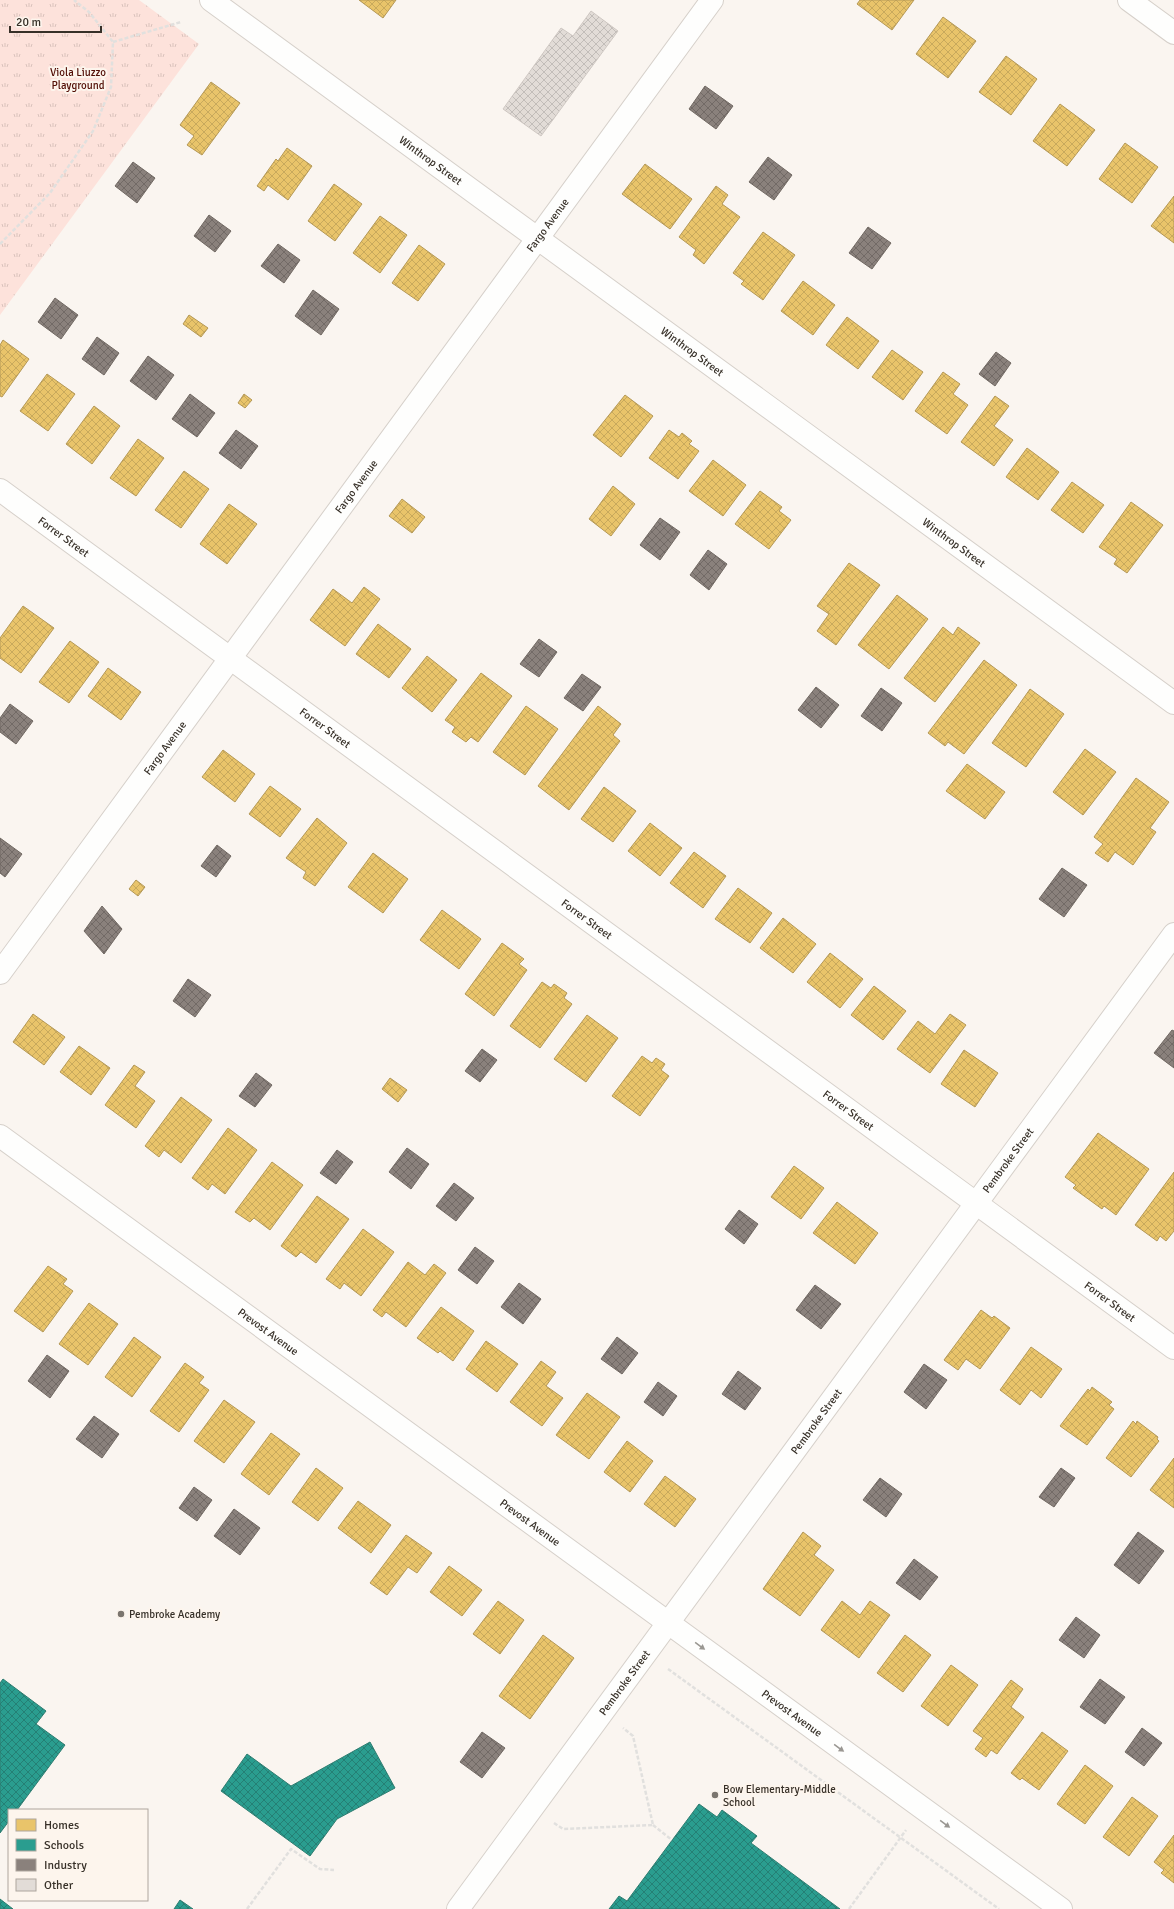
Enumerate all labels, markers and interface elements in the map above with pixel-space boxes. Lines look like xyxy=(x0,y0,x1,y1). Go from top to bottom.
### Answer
scale bar xyxy=(10,8,101,34)
text: 20 m xyxy=(16,15,41,30)
park label: Viola Liuzzo Playground xyxy=(50,66,106,92)
street label: Winthrop Street xyxy=(396,133,465,188)
street label: Fargo Avenue xyxy=(524,196,572,255)
street label: Winthrop Street xyxy=(658,325,726,379)
street label: Fargo Avenue xyxy=(333,457,380,516)
street label: Forrer Street xyxy=(36,514,92,560)
street label: Winthrop Street xyxy=(920,516,988,570)
street label: Forrer Street xyxy=(297,705,353,751)
street label: Fargo Avenue xyxy=(141,719,189,778)
street label: Forrer Street xyxy=(559,896,615,942)
street label: Forrer Street xyxy=(820,1088,876,1134)
street label: Pembroke Street xyxy=(980,1125,1037,1196)
street label: Forrer Street xyxy=(1082,1279,1138,1325)
street label: Prevost Avenue xyxy=(235,1306,301,1358)
street label: Pembroke Street xyxy=(788,1386,845,1457)
street label: Prevost Avenue xyxy=(497,1496,563,1549)
place label: Pembroke Academy xyxy=(129,1608,221,1621)
marker: Pembroke Academy xyxy=(116,1609,126,1619)
one-way arrow xyxy=(695,1642,706,1651)
street label: Pembroke Street xyxy=(597,1648,653,1718)
street label: Prevost Avenue xyxy=(759,1687,824,1740)
one-way arrow xyxy=(834,1744,845,1752)
place label: Bow Elementary-Middle School xyxy=(723,1783,836,1809)
marker: Bow Elementary-Middle School xyxy=(710,1790,720,1800)
legend xyxy=(8,1809,148,1901)
text: Homes xyxy=(44,1818,79,1833)
one-way arrow xyxy=(939,1820,950,1828)
text: Schools xyxy=(44,1838,84,1853)
text: Industry xyxy=(44,1858,87,1873)
text: Other xyxy=(44,1878,74,1893)

